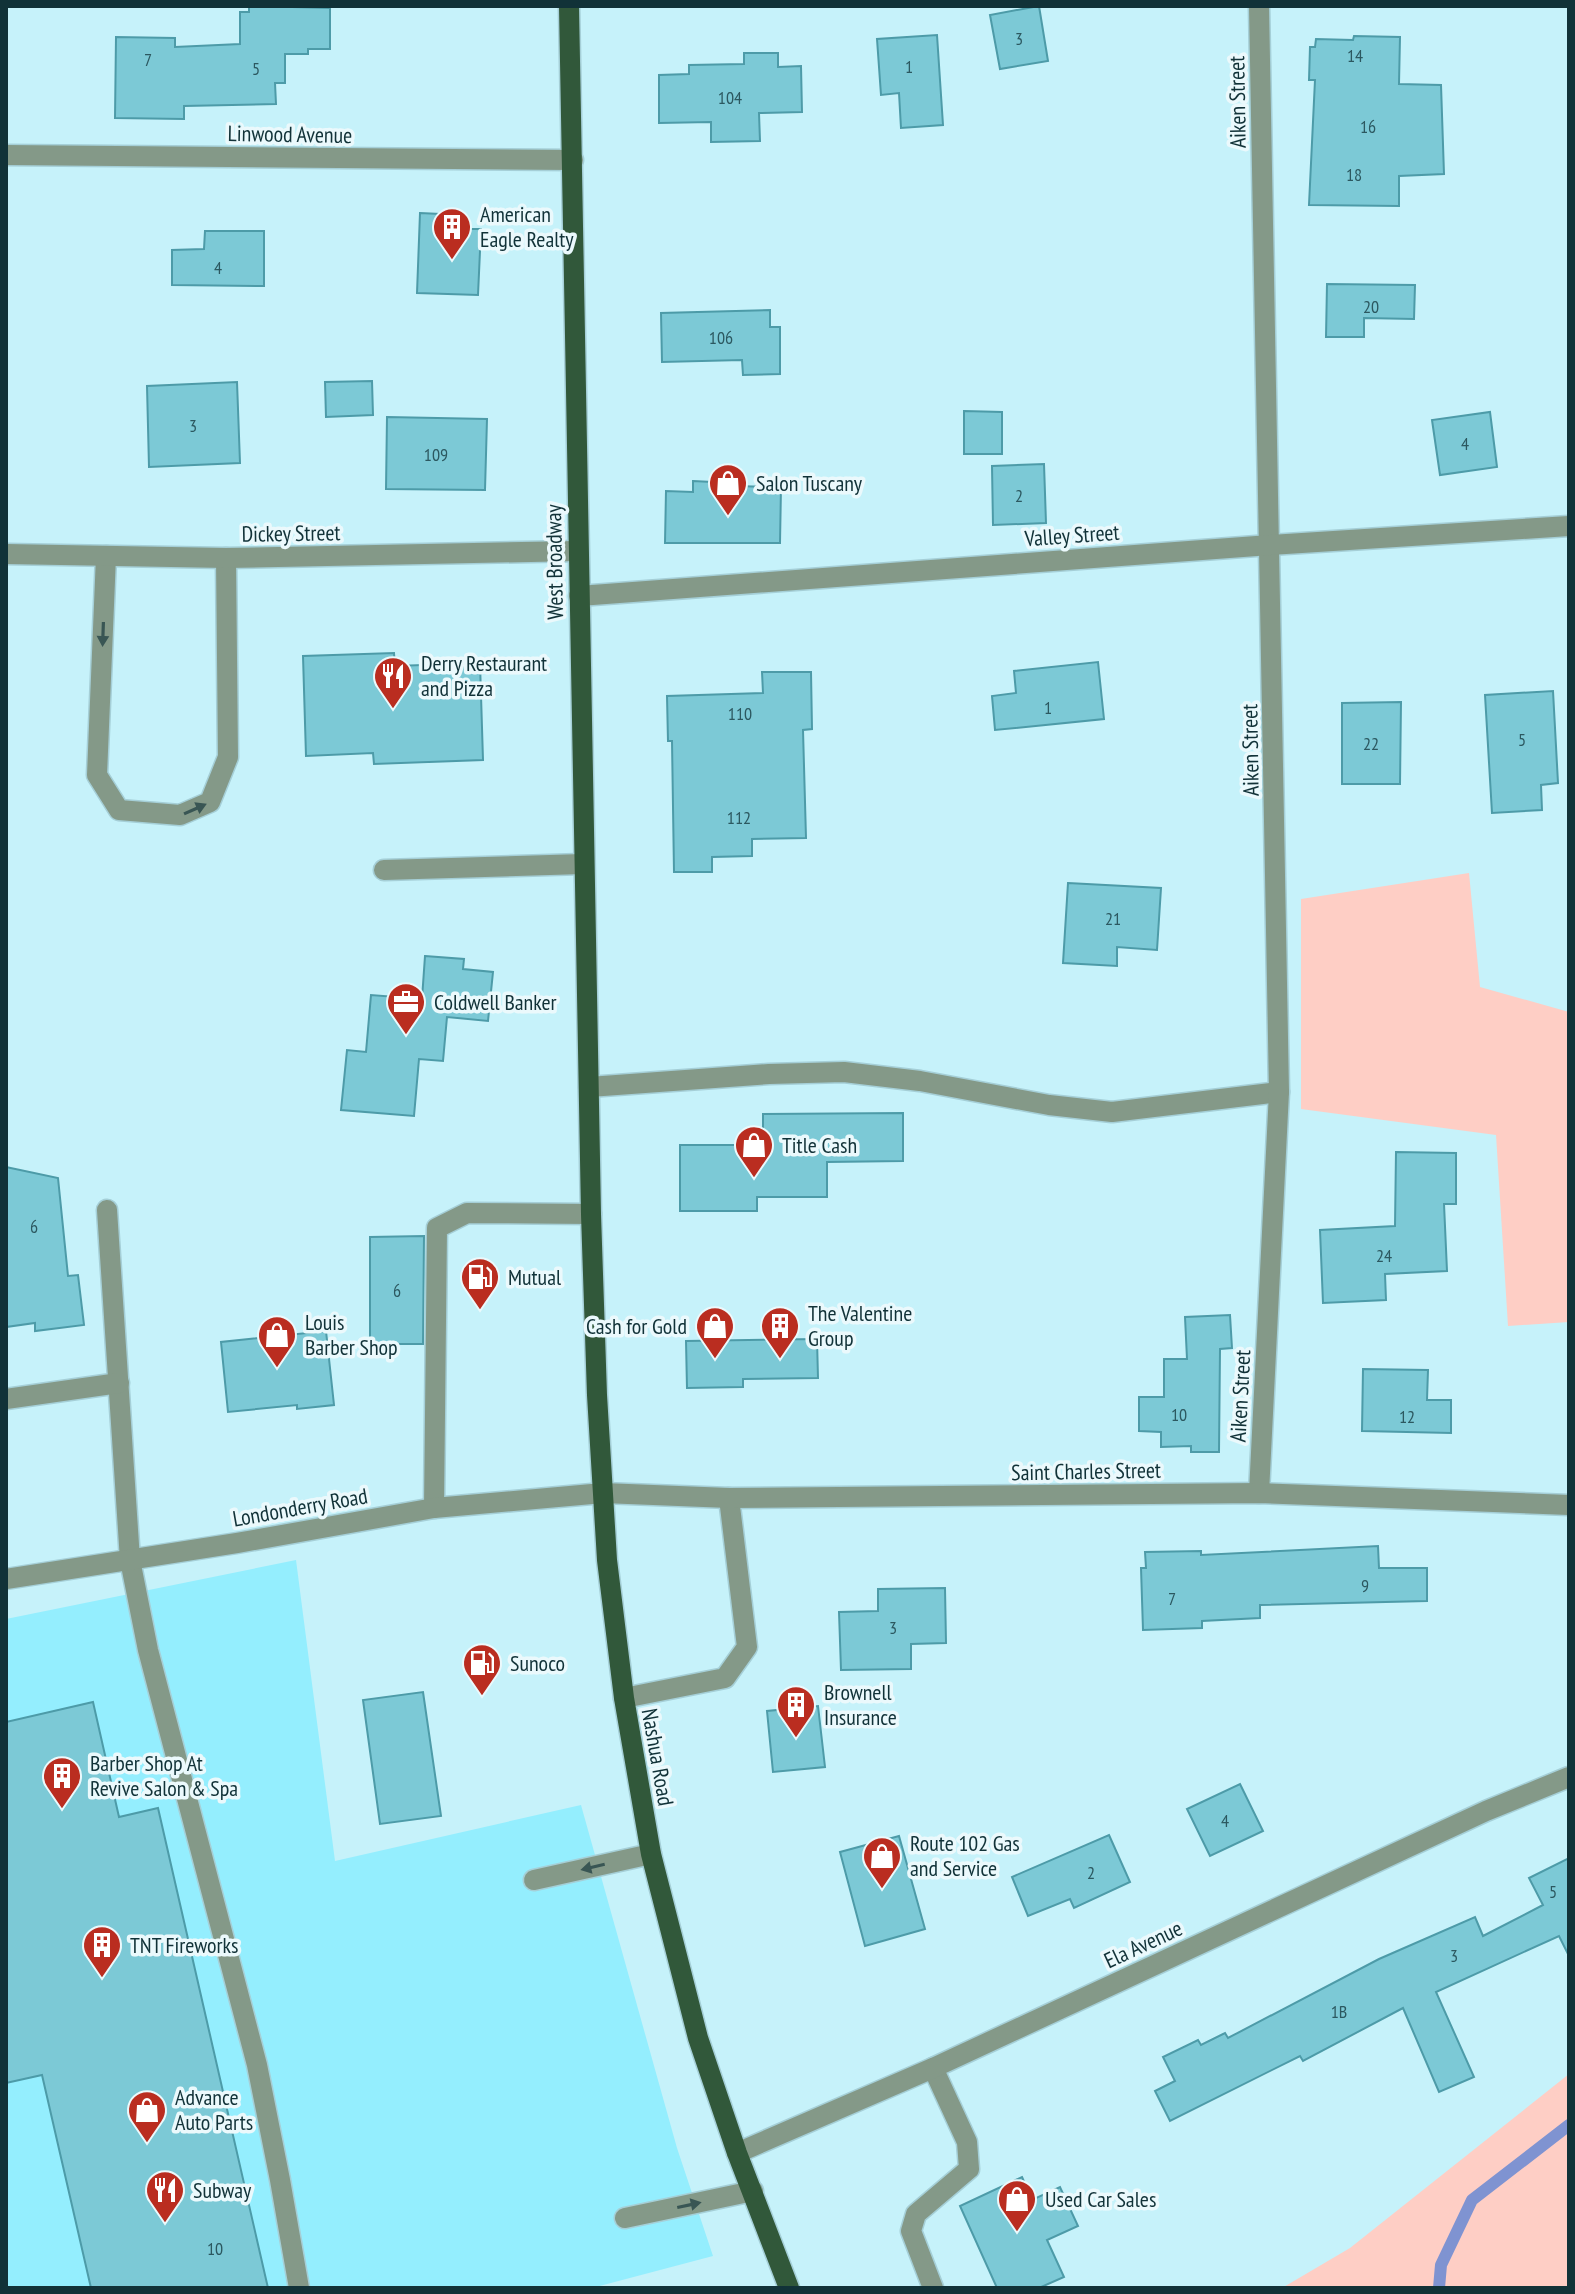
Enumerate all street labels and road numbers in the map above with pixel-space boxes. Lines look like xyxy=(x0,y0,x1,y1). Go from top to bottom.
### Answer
street label: Aiken Street xyxy=(1222,56,1252,148)
street label: Linwood Avenue xyxy=(227,119,353,149)
street label: West Broadway xyxy=(539,503,569,620)
street label: Dickey Street xyxy=(241,518,341,548)
street label: Valley Street xyxy=(1023,518,1120,552)
street label: Aiken Street xyxy=(1235,704,1265,796)
street label: Aiken Street xyxy=(1224,1349,1256,1443)
street label: Saint Charles Street xyxy=(1011,1456,1161,1486)
street label: Londonderry Road xyxy=(230,1481,370,1533)
street label: Nashua Road xyxy=(636,1706,680,1808)
street label: Ela Avenue xyxy=(1099,1914,1187,1974)

